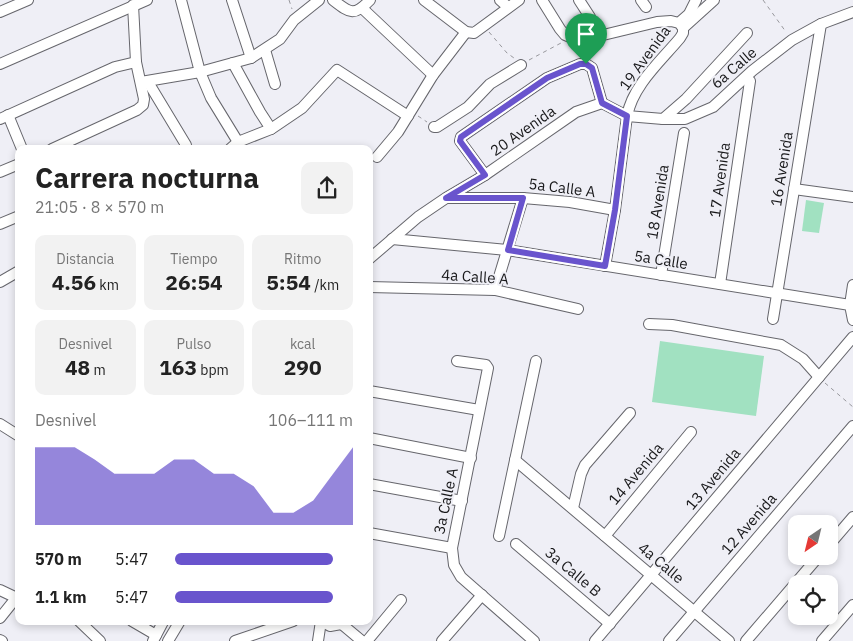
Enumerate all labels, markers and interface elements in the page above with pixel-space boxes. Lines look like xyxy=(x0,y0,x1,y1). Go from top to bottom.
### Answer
pin xyxy=(565,13,607,64)
icon: arrive xyxy=(572,20,600,48)
street label: 19 Avenida xyxy=(615,22,674,94)
street label: 6a Calle xyxy=(707,43,760,93)
street label: 20 Avenida xyxy=(486,101,559,160)
street label: 16 Avenida xyxy=(766,130,797,208)
street label: 17 Avenida xyxy=(705,141,734,219)
text: Carrera nocturna xyxy=(35,159,259,196)
button: share xyxy=(301,162,353,214)
street label: 18 Avenida xyxy=(642,163,673,241)
street label: 5a Calle A xyxy=(527,174,597,201)
text: 21:05 · 8 × 570 m xyxy=(35,197,164,217)
street label: 5a Calle xyxy=(633,246,689,273)
text: Distancia xyxy=(56,250,114,268)
text: Tiempo xyxy=(170,250,218,268)
text: Ritmo xyxy=(284,250,321,268)
street label: 4a Calle A xyxy=(441,265,510,288)
text: 4.56 xyxy=(52,268,96,296)
text: 26:54 xyxy=(165,268,223,296)
text: 5:54 xyxy=(266,268,311,296)
text: km xyxy=(96,276,119,294)
text: /km xyxy=(311,276,339,294)
text: Desnivel xyxy=(59,335,112,353)
text: Pulso xyxy=(177,335,211,353)
text: kcal xyxy=(290,335,315,353)
text: 48 xyxy=(65,353,90,381)
text: 163 xyxy=(159,353,197,381)
text: 290 xyxy=(284,353,322,381)
text: m xyxy=(90,361,106,379)
text: bpm xyxy=(197,361,229,379)
text: Desnivel xyxy=(35,410,96,430)
text: 106–111 m xyxy=(268,410,353,430)
street label: 14 Avenida xyxy=(604,439,667,509)
street label: 13 Avenida xyxy=(681,444,744,514)
street label: 3a Calle A xyxy=(429,466,462,536)
street label: 12 Avenida xyxy=(717,489,781,558)
north arrow xyxy=(788,515,838,565)
map controls xyxy=(788,515,838,625)
street label: 4a Calle xyxy=(634,538,688,587)
street label: 3a Calle B xyxy=(541,543,605,601)
text: 570 m xyxy=(35,549,82,569)
text: 5:47 xyxy=(115,549,148,569)
button: locate xyxy=(788,575,838,625)
text: 1.1 km xyxy=(35,587,86,607)
text: 5:47 xyxy=(115,587,148,607)

